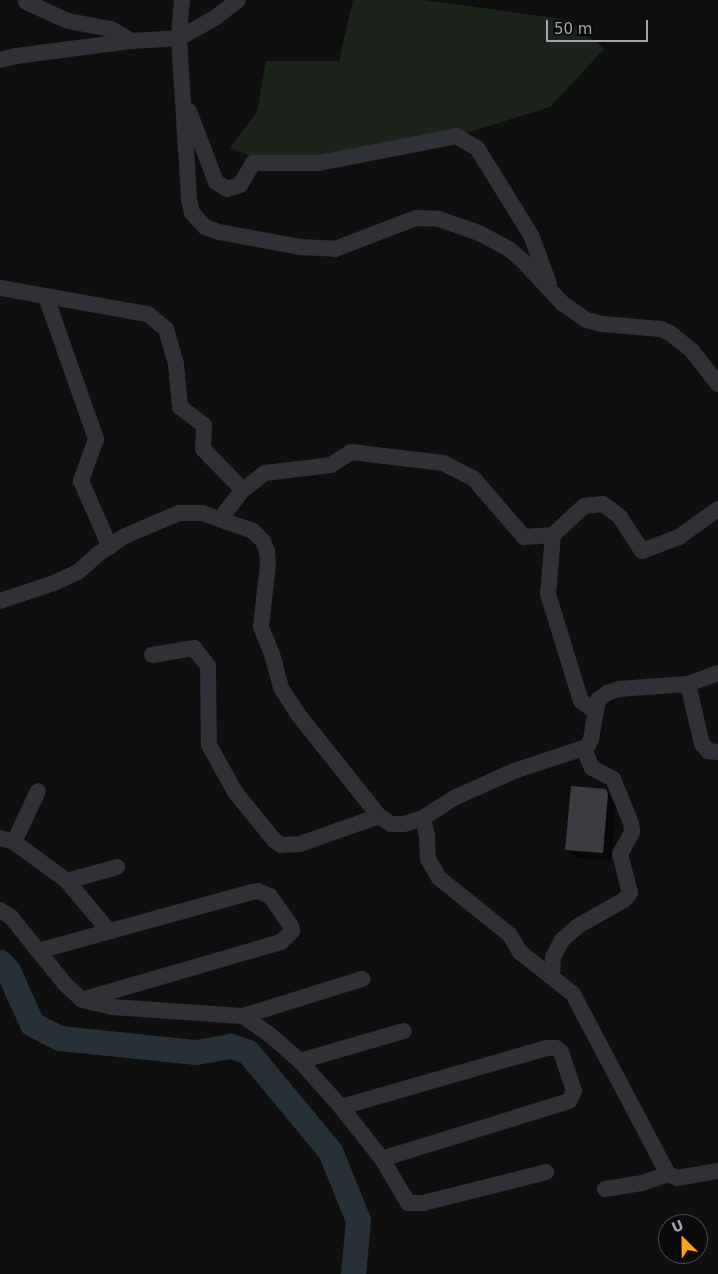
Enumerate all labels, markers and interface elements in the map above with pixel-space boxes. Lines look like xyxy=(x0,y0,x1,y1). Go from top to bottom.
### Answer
scale bar xyxy=(548,10,650,42)
text: 50 m xyxy=(554,20,592,38)
north arrow xyxy=(658,1214,708,1264)
text: U xyxy=(669,1217,686,1236)

